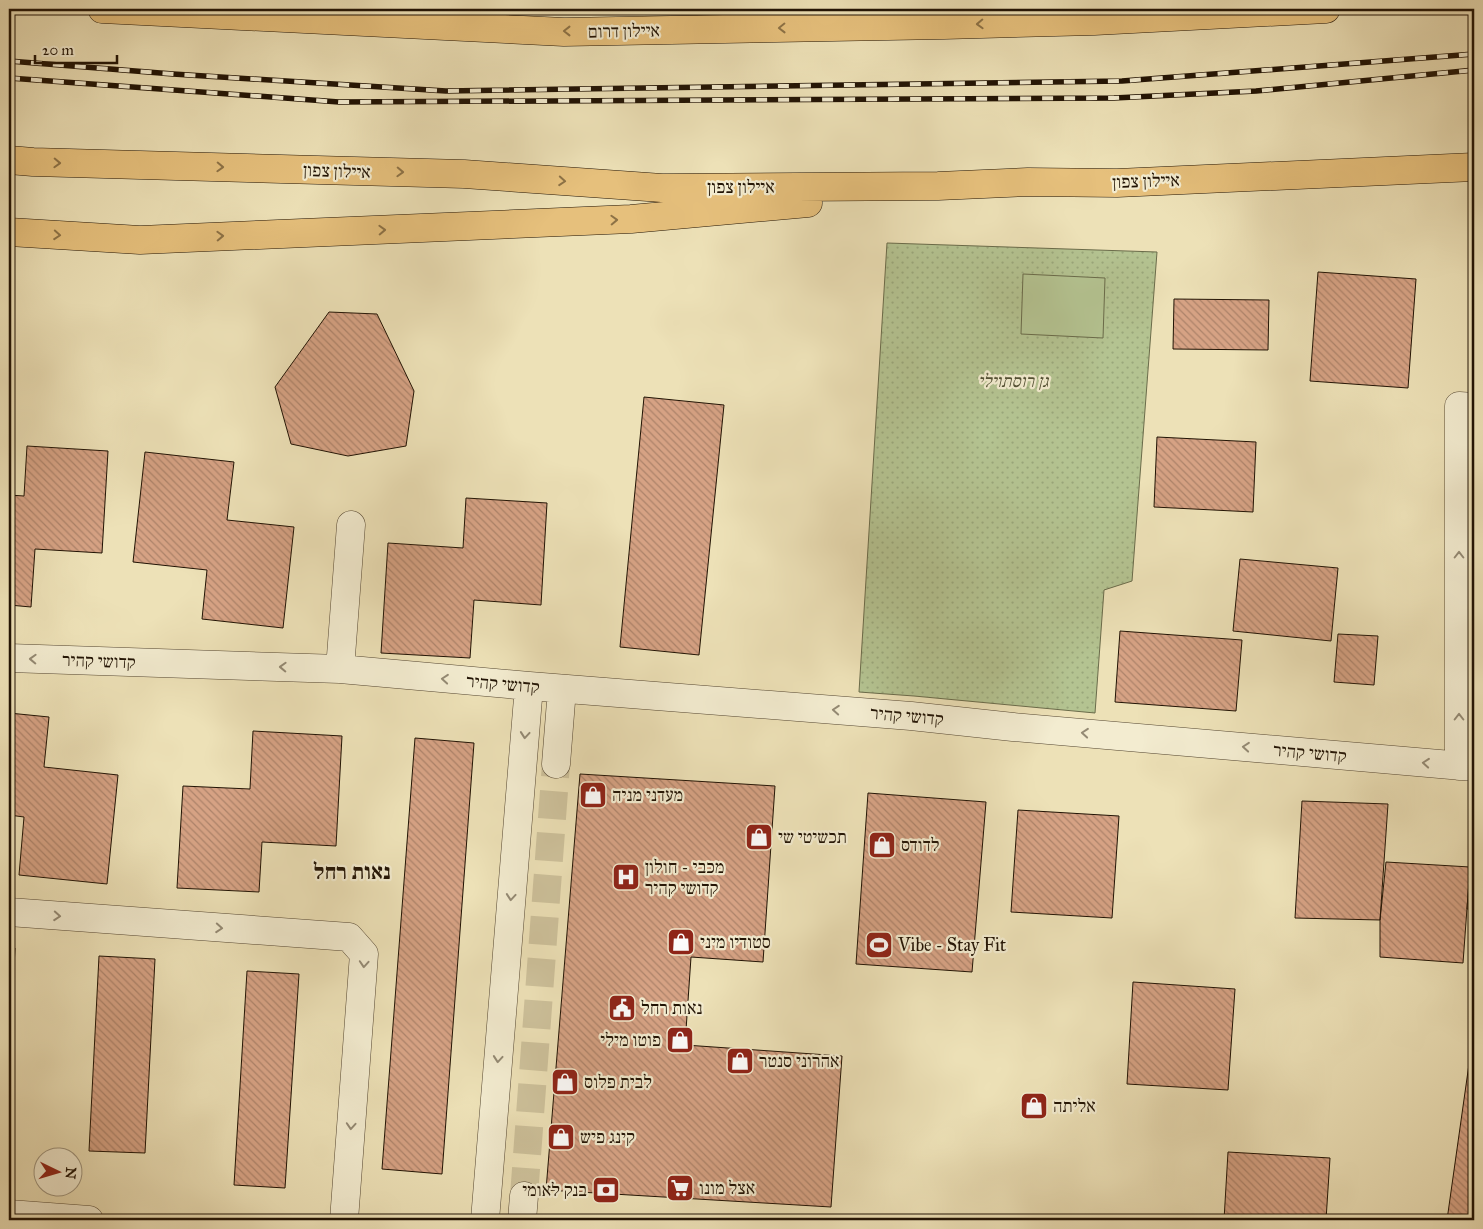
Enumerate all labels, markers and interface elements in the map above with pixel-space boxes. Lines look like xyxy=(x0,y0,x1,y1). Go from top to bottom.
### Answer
street label: איילון דרום xyxy=(588,19,660,43)
one-way arrow xyxy=(976,19,984,29)
one-way arrow xyxy=(778,23,786,33)
one-way arrow xyxy=(563,26,571,37)
scale bar xyxy=(35,32,118,64)
text: 20 m xyxy=(42,41,74,59)
one-way arrow xyxy=(54,157,62,168)
street label: איילון צפון xyxy=(303,159,371,183)
one-way arrow xyxy=(216,162,224,172)
one-way arrow xyxy=(396,167,404,178)
street label: איילון צפון xyxy=(1112,169,1180,193)
one-way arrow xyxy=(558,175,566,186)
street label: איילון צפון xyxy=(707,176,775,198)
one-way arrow xyxy=(611,214,619,225)
one-way arrow xyxy=(378,224,386,235)
one-way arrow xyxy=(54,229,62,240)
one-way arrow xyxy=(216,231,224,242)
park label: גן רוסתוילי xyxy=(978,370,1049,392)
one-way arrow xyxy=(1454,550,1464,558)
street label: קדושי קהיר xyxy=(62,649,136,673)
one-way arrow xyxy=(29,653,37,664)
one-way arrow xyxy=(279,662,287,673)
street label: קדושי קהיר xyxy=(465,670,541,698)
one-way arrow xyxy=(441,674,449,685)
street label: קדושי קהיר xyxy=(869,702,945,730)
one-way arrow xyxy=(831,704,839,715)
one-way arrow xyxy=(1454,713,1464,720)
one-way arrow xyxy=(1080,728,1088,739)
one-way arrow xyxy=(519,731,530,739)
street label: קדושי קהיר xyxy=(1272,739,1348,767)
one-way arrow xyxy=(1242,742,1250,753)
one-way arrow xyxy=(1421,758,1429,769)
shop icon: מעדני מניה xyxy=(578,780,608,810)
place label: מעדני מניה xyxy=(612,784,683,806)
shop icon: תכשיטי שי xyxy=(744,822,774,852)
place label: תכשיטי שי xyxy=(778,826,847,848)
shop icon: לדודס xyxy=(867,830,897,860)
place label: לדודס xyxy=(901,834,940,856)
place label: מכבי - חולון קדושי קהיר xyxy=(645,856,724,899)
district label: נאות רחל xyxy=(313,858,391,885)
hospital icon: מכבי - חולון קדושי קהיר xyxy=(611,862,641,892)
one-way arrow xyxy=(506,893,517,901)
one-way arrow xyxy=(54,910,62,921)
one-way arrow xyxy=(216,922,224,933)
shop icon: סטודיו מיני xyxy=(666,927,696,957)
sports icon: Vibe - Stay Fit xyxy=(864,930,894,960)
place label: סטודיו מיני xyxy=(700,931,771,953)
place label: Vibe - Stay Fit xyxy=(897,934,1007,956)
one-way arrow xyxy=(358,960,369,968)
public building icon: נאות רחל xyxy=(607,993,637,1023)
place label: נאות רחל xyxy=(641,997,703,1019)
shop icon: פוטו מילי xyxy=(665,1025,695,1055)
place label: פוטו מילי xyxy=(600,1029,661,1051)
shop icon: אהרוני סנטר xyxy=(725,1046,755,1076)
place label: אהרוני סנטר xyxy=(759,1050,840,1072)
one-way arrow xyxy=(493,1055,504,1063)
shop icon: לבית פלוס xyxy=(550,1067,580,1097)
place label: לבית פלוס xyxy=(584,1071,652,1093)
shop icon: אליתה xyxy=(1019,1091,1049,1121)
place label: אליתה xyxy=(1053,1095,1096,1117)
one-way arrow xyxy=(346,1122,357,1130)
shop icon: קינג פיש xyxy=(546,1122,576,1152)
place label: קינג פיש xyxy=(580,1126,635,1148)
north arrow xyxy=(32,1146,82,1196)
text: N xyxy=(61,1166,79,1180)
supermarket icon: אצל מונו xyxy=(665,1173,695,1203)
bank icon: בנק לאומי xyxy=(591,1175,621,1205)
place label: אצל מונו xyxy=(699,1177,755,1199)
place label: בנק לאומי xyxy=(522,1179,587,1201)

